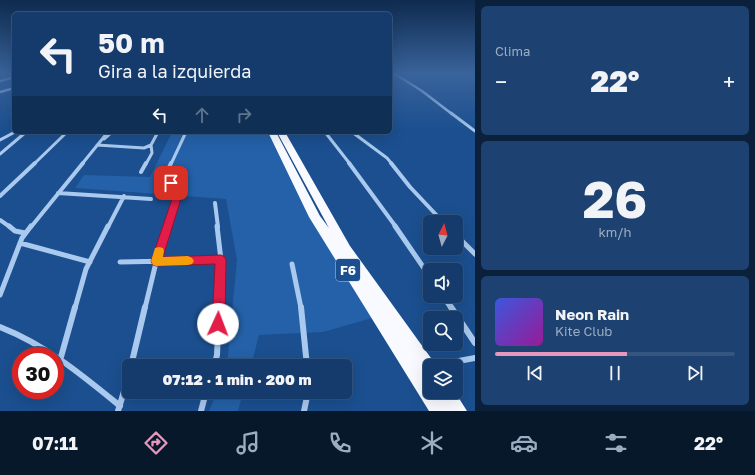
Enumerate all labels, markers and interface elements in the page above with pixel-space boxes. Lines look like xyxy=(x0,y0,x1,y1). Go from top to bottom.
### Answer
text: 50 m xyxy=(98,26,165,59)
icon: left xyxy=(32,28,84,80)
text: Clima xyxy=(495,43,530,59)
text: Gira a la izquierda xyxy=(98,60,251,82)
text: 22° xyxy=(591,63,639,99)
text: − xyxy=(495,68,507,95)
text: + xyxy=(723,68,735,95)
icon: left xyxy=(149,104,171,126)
icon: ahead xyxy=(191,104,213,126)
icon: right xyxy=(233,104,255,126)
pin xyxy=(154,166,188,200)
text: 26 xyxy=(583,167,647,229)
icon: arrive xyxy=(160,172,182,194)
north arrow xyxy=(423,215,463,255)
map controls xyxy=(423,215,463,399)
text: km/h xyxy=(598,224,632,240)
road number: F6 xyxy=(336,259,360,281)
button: sound xyxy=(423,263,463,303)
position arrow xyxy=(197,303,239,345)
text: Neon Rain xyxy=(555,305,629,323)
button: search xyxy=(423,311,463,351)
text: Kite Club xyxy=(555,323,612,339)
speed limit sign: 30 xyxy=(12,347,64,399)
button: layers xyxy=(423,359,463,399)
icon: previous xyxy=(524,362,546,384)
icon: pause xyxy=(604,362,626,384)
icon: next xyxy=(684,362,706,384)
text: 07:12 · 1 min · 200 m xyxy=(162,370,312,388)
icon: directions xyxy=(142,429,170,457)
icon: music xyxy=(234,429,262,457)
icon: phone xyxy=(326,429,354,457)
icon: climate xyxy=(418,429,446,457)
icon: car xyxy=(510,429,538,457)
icon: filters xyxy=(602,429,630,457)
text: 07:11 xyxy=(32,432,78,454)
text: 22° xyxy=(694,432,723,454)

